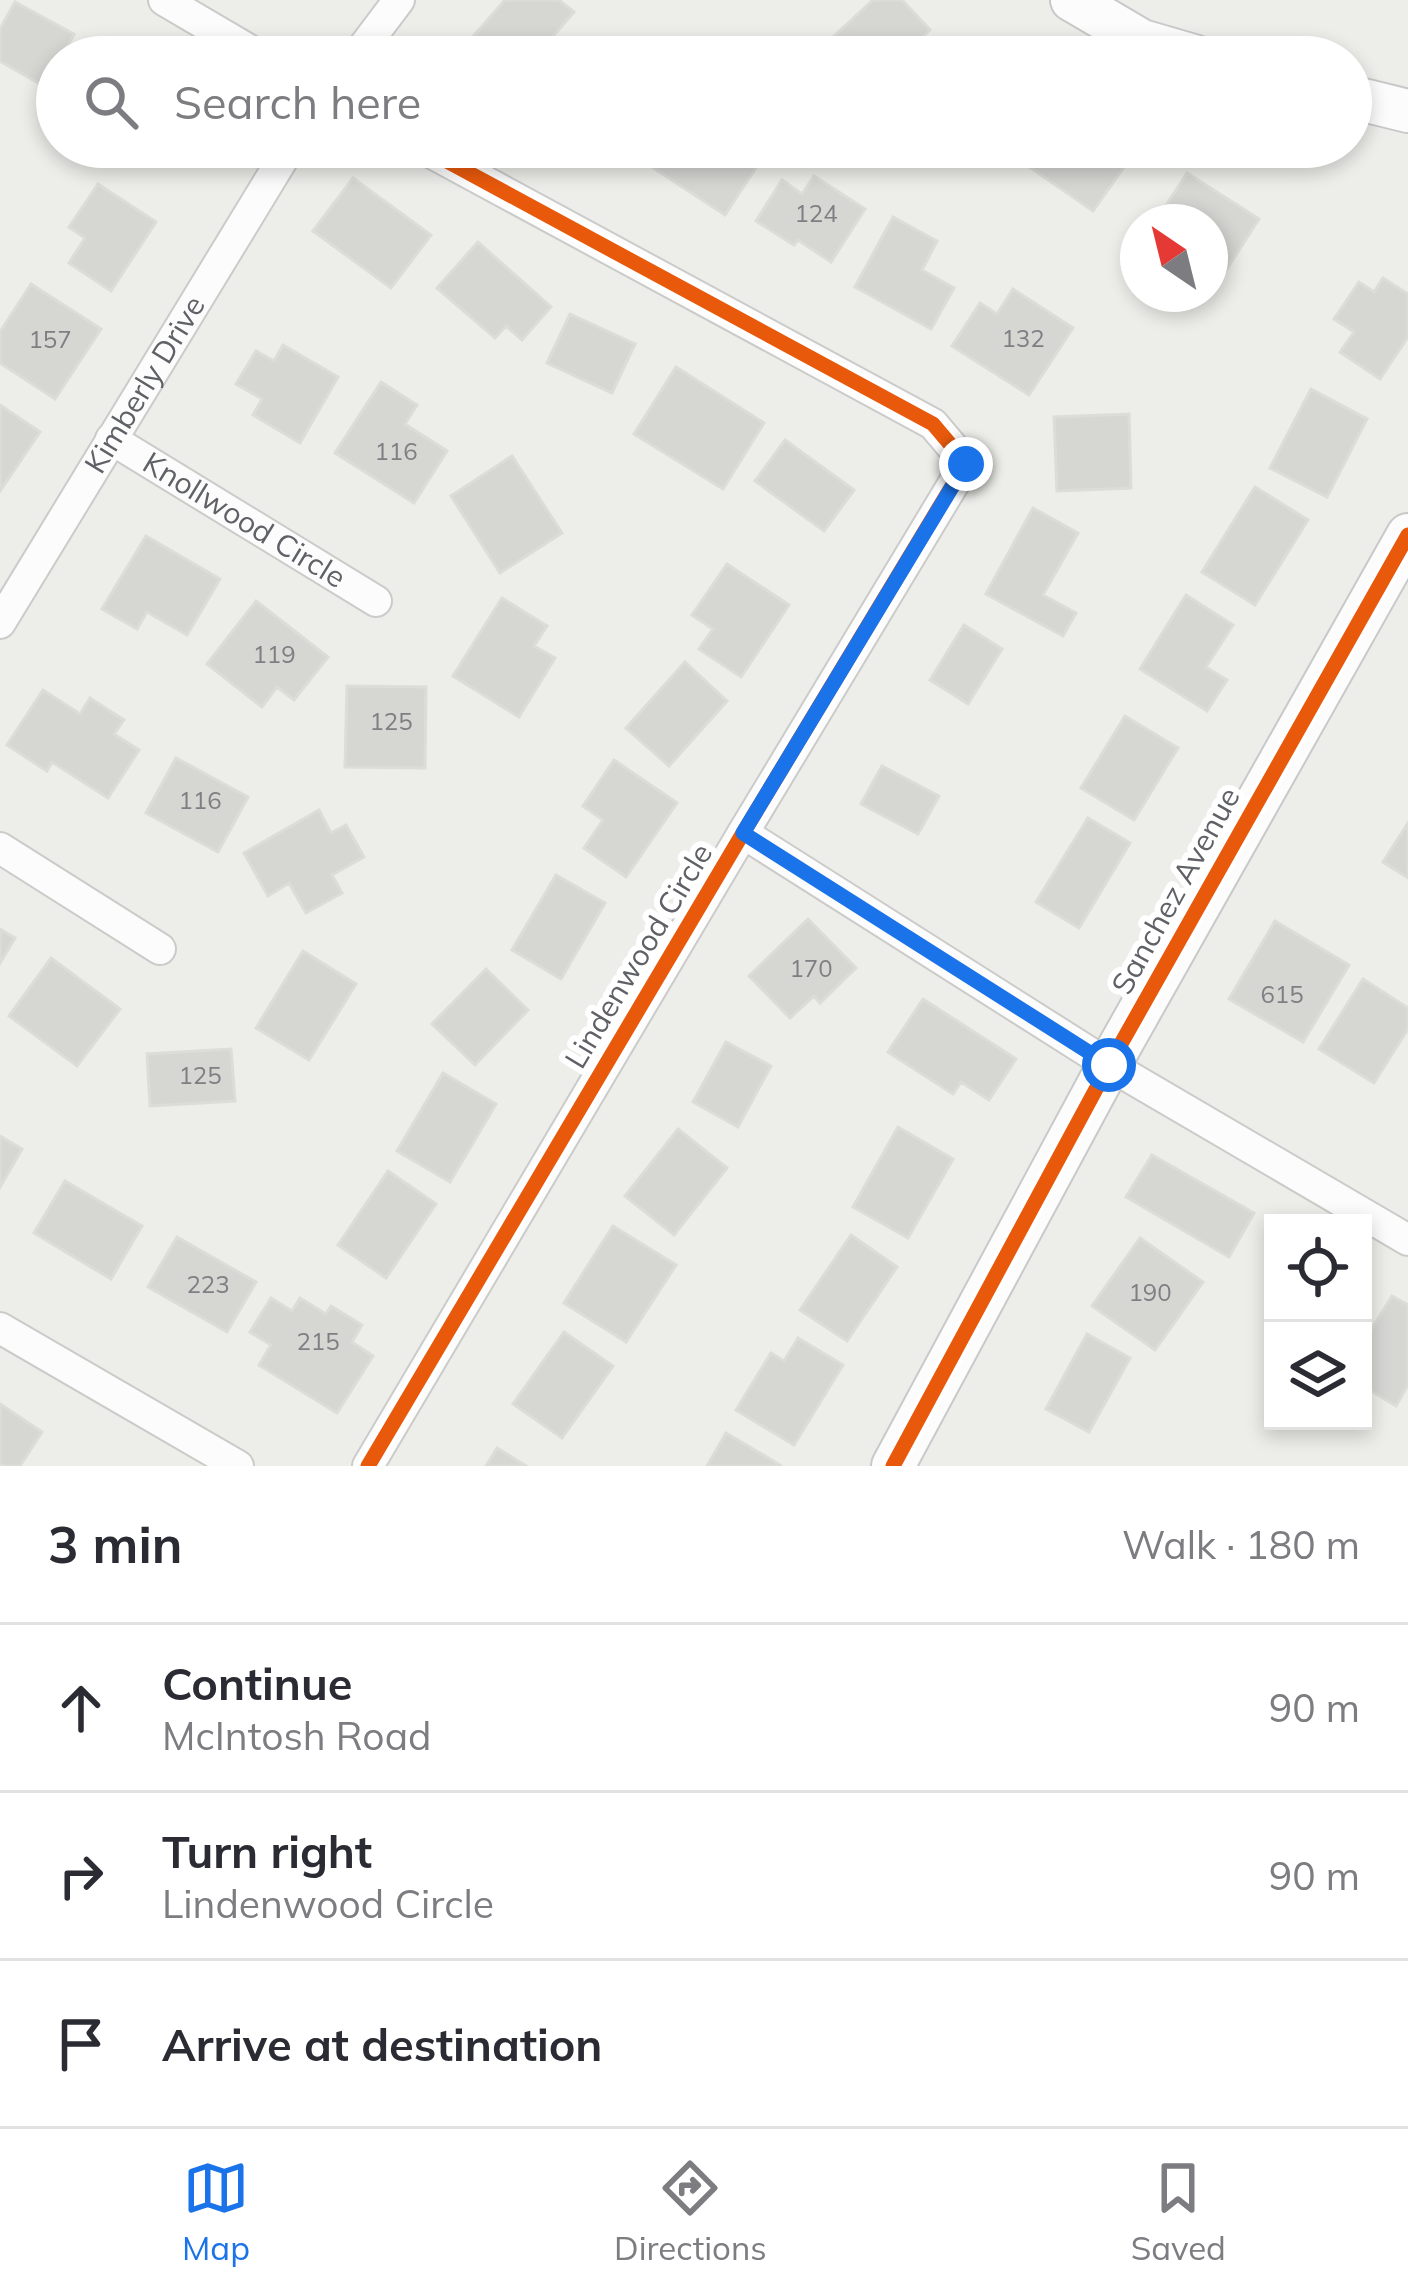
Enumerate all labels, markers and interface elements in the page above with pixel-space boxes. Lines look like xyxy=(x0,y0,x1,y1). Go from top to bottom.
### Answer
search box xyxy=(36,36,1372,168)
icon: search xyxy=(78,69,144,135)
text: Search here xyxy=(174,74,421,130)
house number: 124 xyxy=(794,198,838,228)
north arrow xyxy=(1120,204,1228,312)
street label: Kimberly Drive xyxy=(76,288,213,480)
house number: 132 xyxy=(1001,323,1045,353)
house number: 157 xyxy=(28,324,72,354)
house number: 116 xyxy=(374,436,418,466)
route end xyxy=(939,437,993,491)
street label: Knollwood Circle xyxy=(136,443,353,596)
house number: 119 xyxy=(252,639,296,669)
house number: 125 xyxy=(369,706,413,736)
street label: Sanchez Avenue xyxy=(1103,780,1248,1001)
house number: 116 xyxy=(178,785,222,815)
street label: Lindenwood Circle xyxy=(556,836,720,1075)
house number: 170 xyxy=(789,953,833,983)
house number: 615 xyxy=(1260,979,1304,1009)
route start xyxy=(1082,1038,1136,1092)
house number: 125 xyxy=(178,1060,222,1090)
map controls xyxy=(1264,1214,1372,1430)
button: locate xyxy=(1264,1214,1372,1322)
house number: 223 xyxy=(186,1269,230,1299)
house number: 190 xyxy=(1128,1277,1172,1307)
button: layers xyxy=(1264,1322,1372,1430)
house number: 215 xyxy=(296,1326,340,1356)
text: 3 min xyxy=(48,1512,183,1576)
text: Walk · 180 m xyxy=(1122,1520,1360,1569)
text: Continue xyxy=(162,1655,352,1711)
icon: ahead xyxy=(48,1675,114,1741)
text: 90 m xyxy=(1269,1683,1360,1732)
text: McIntosh Road xyxy=(162,1711,431,1760)
text: Turn right xyxy=(162,1823,372,1879)
icon: right xyxy=(48,1843,114,1909)
text: 90 m xyxy=(1269,1851,1360,1900)
text: Lindenwood Circle xyxy=(162,1879,494,1928)
icon: arrive xyxy=(48,2011,114,2077)
text: Arrive at destination xyxy=(162,2016,602,2072)
tab: Map xyxy=(182,2155,250,2268)
tab: Directions xyxy=(614,2155,767,2268)
tab: Saved xyxy=(1131,2155,1226,2268)

